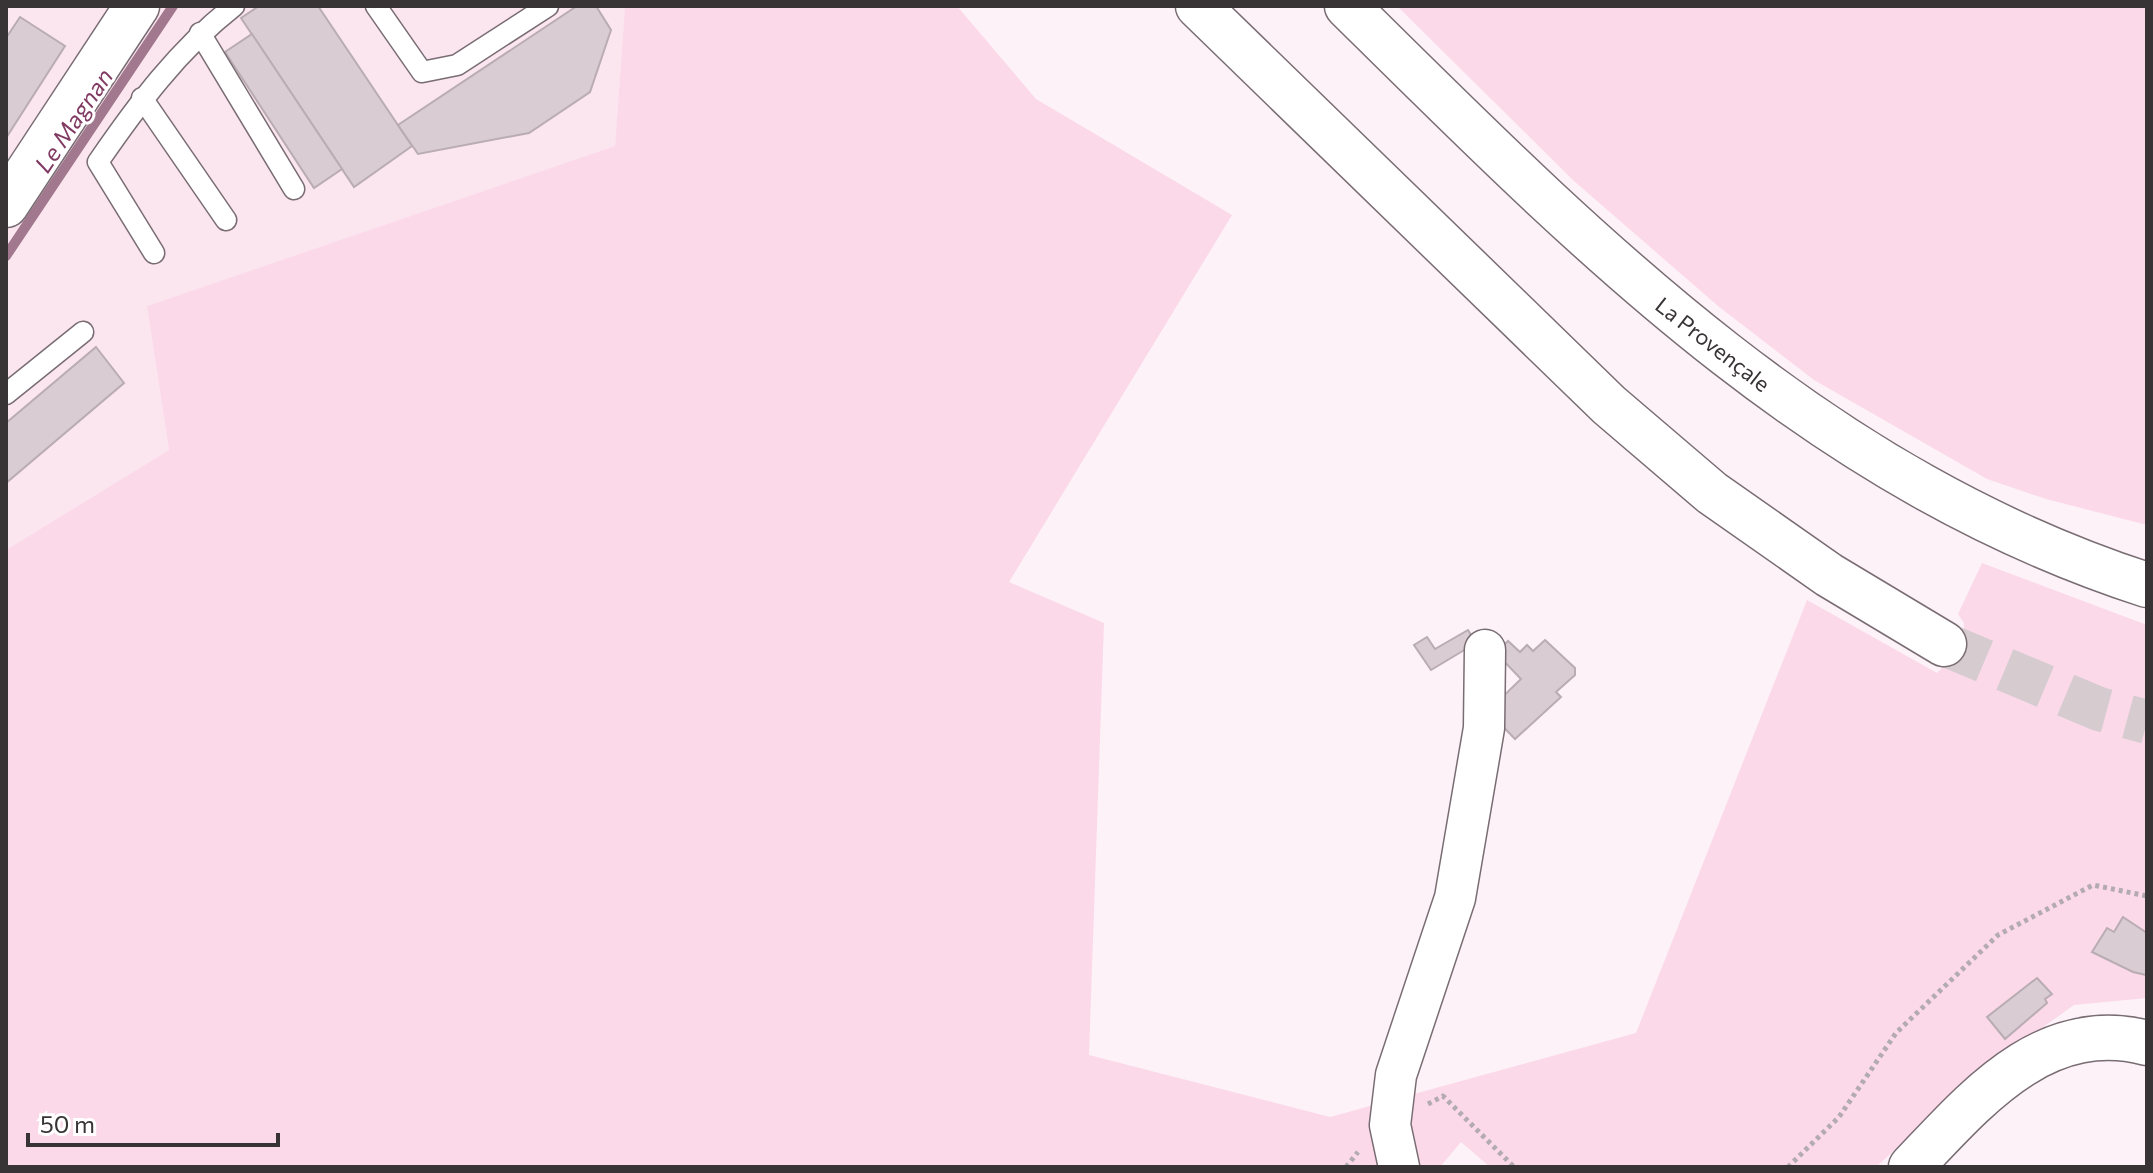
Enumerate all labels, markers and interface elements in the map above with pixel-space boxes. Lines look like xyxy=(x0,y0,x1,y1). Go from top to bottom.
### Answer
water label: Le Magnan xyxy=(28,62,118,178)
street label: La Provençale xyxy=(1650,291,1776,397)
scale bar xyxy=(28,1097,278,1147)
text: 50 m xyxy=(40,1109,95,1138)

